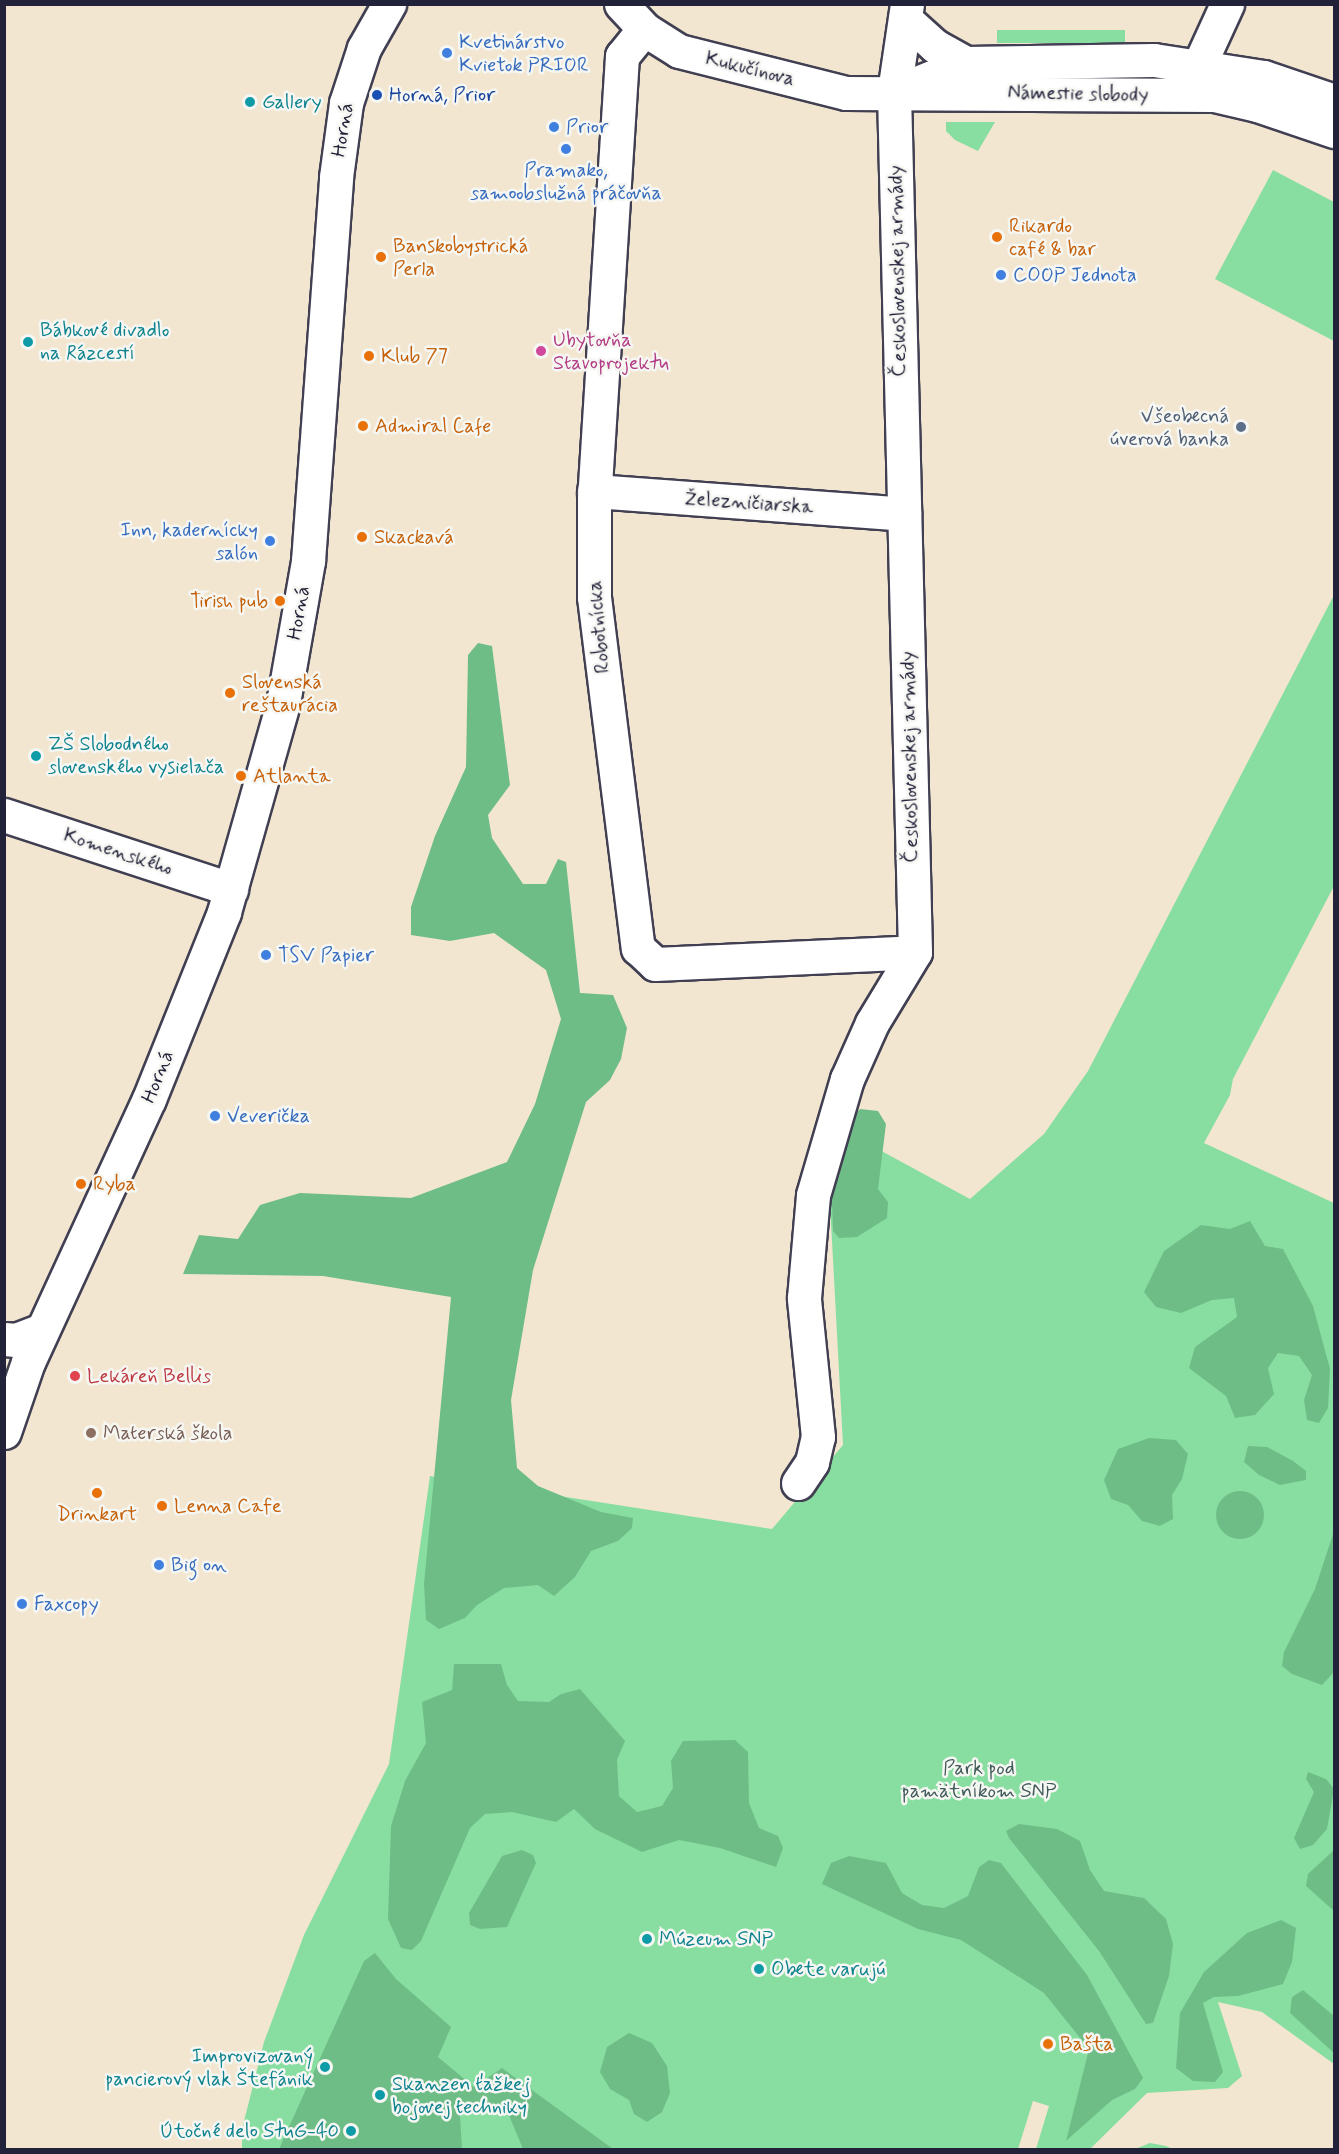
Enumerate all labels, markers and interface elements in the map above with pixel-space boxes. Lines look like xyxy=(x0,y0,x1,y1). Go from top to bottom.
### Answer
place label: Kvetinárstvo Kvietok PRIOR xyxy=(459,30,589,77)
marker: Kvetinárstvo Kvietok PRIOR xyxy=(440,46,454,60)
street label: Kukučínova xyxy=(703,46,797,92)
street label: Námestie slobody xyxy=(1007,81,1149,107)
place label: Horná, Prior xyxy=(389,83,495,107)
marker: Horná, Prior xyxy=(370,88,384,102)
place label: Gallery xyxy=(262,90,322,114)
marker: Gallery xyxy=(243,95,257,109)
street label: Horná xyxy=(327,101,359,159)
place label: Prior xyxy=(566,115,608,139)
marker: Prior xyxy=(547,120,561,134)
marker: Pramako, samoobslužná práčovňa xyxy=(559,142,573,156)
place label: Pramako, samoobslužná práčovňa xyxy=(470,158,662,205)
street label: Československej armády xyxy=(884,167,912,375)
place label: Rikardo café & bar xyxy=(1009,214,1096,261)
marker: Rikardo café & bar xyxy=(990,230,1004,244)
place label: Banskobystrická Perla xyxy=(393,234,528,281)
marker: Banskobystrická Perla xyxy=(374,250,388,264)
place label: COOP Jednota xyxy=(1013,263,1147,287)
marker: COOP Jednota xyxy=(994,268,1008,282)
place label: Bábkové divadlo na Rázcestí xyxy=(40,318,169,365)
place label: Ubytovňa Stavoprojektu xyxy=(553,328,669,375)
marker: Bábkové divadlo na Rázcestí xyxy=(21,335,35,349)
place label: Klub 77 xyxy=(381,344,448,368)
marker: Ubytovňa Stavoprojektu xyxy=(534,344,548,358)
marker: Klub 77 xyxy=(362,349,376,363)
place label: Všeobecná úverová banka xyxy=(1110,404,1229,451)
place label: Admiral Cafe xyxy=(375,414,495,438)
marker: Admiral Cafe xyxy=(356,419,370,433)
marker: Všeobecná úverová banka xyxy=(1234,420,1248,434)
street label: Železničiarska xyxy=(684,487,814,519)
place label: Inn, kadernícky salón xyxy=(124,518,258,565)
place label: Skackavá xyxy=(374,525,454,549)
marker: Skackavá xyxy=(355,530,369,544)
marker: Inn, kadernícky salón xyxy=(263,534,277,548)
street label: Robotnícka xyxy=(583,580,615,674)
street label: Horná xyxy=(282,584,316,642)
place label: Tirish pub xyxy=(190,589,268,613)
marker: Tirish pub xyxy=(273,594,287,608)
street label: Československej armády xyxy=(896,653,924,861)
place label: Slovenská reštaurácia xyxy=(242,670,338,717)
marker: Slovenská reštaurácia xyxy=(223,686,237,700)
place label: ZŠ Slobodného slovenského vysielača xyxy=(48,732,224,779)
marker: ZŠ Slobodného slovenského vysielača xyxy=(29,749,43,763)
place label: Atlanta xyxy=(253,764,331,788)
marker: Atlanta xyxy=(234,769,248,783)
street label: Komenského xyxy=(61,823,175,881)
place label: TSV Papier xyxy=(278,943,374,967)
marker: TSV Papier xyxy=(259,948,273,962)
street label: Horná xyxy=(137,1047,179,1107)
place label: Veverička xyxy=(227,1104,310,1128)
marker: Veverička xyxy=(208,1109,222,1123)
place label: Ryba xyxy=(93,1172,136,1196)
marker: Ryba xyxy=(74,1177,88,1191)
place label: Lekáreň Bellis xyxy=(87,1364,211,1388)
marker: Lekáreň Bellis xyxy=(68,1369,82,1383)
place label: Materská škola xyxy=(103,1421,233,1445)
marker: Materská škola xyxy=(84,1426,98,1440)
marker: Drinkart xyxy=(90,1486,104,1500)
place label: Lenna Cafe xyxy=(174,1494,279,1518)
marker: Lenna Cafe xyxy=(155,1499,169,1513)
place label: Drinkart xyxy=(57,1502,137,1526)
place label: Big on xyxy=(171,1553,222,1577)
marker: Big on xyxy=(152,1558,166,1572)
place label: Faxcopy xyxy=(34,1592,99,1616)
marker: Faxcopy xyxy=(15,1597,29,1611)
park label: Park pod pamätníkom SNP xyxy=(901,1756,1057,1803)
place label: Múzeum SNP xyxy=(659,1927,775,1951)
marker: Múzeum SNP xyxy=(640,1932,654,1946)
place label: Obete varujú xyxy=(771,1957,879,1981)
marker: Obete varujú xyxy=(752,1962,766,1976)
place label: Bašta xyxy=(1060,2032,1114,2056)
marker: Bašta xyxy=(1041,2037,1055,2051)
place label: Improvizovaný pancierový vlak Štefánik xyxy=(105,2044,313,2091)
marker: Improvizovaný pancierový vlak Štefánik xyxy=(318,2060,332,2074)
place label: Skanzen ťažkej bojovej techniky xyxy=(392,2072,532,2119)
marker: Skanzen ťažkej bojovej techniky xyxy=(373,2088,387,2102)
place label: Útočné delo StuG-40 xyxy=(159,2119,339,2143)
marker: Útočné delo StuG-40 xyxy=(344,2124,358,2138)

